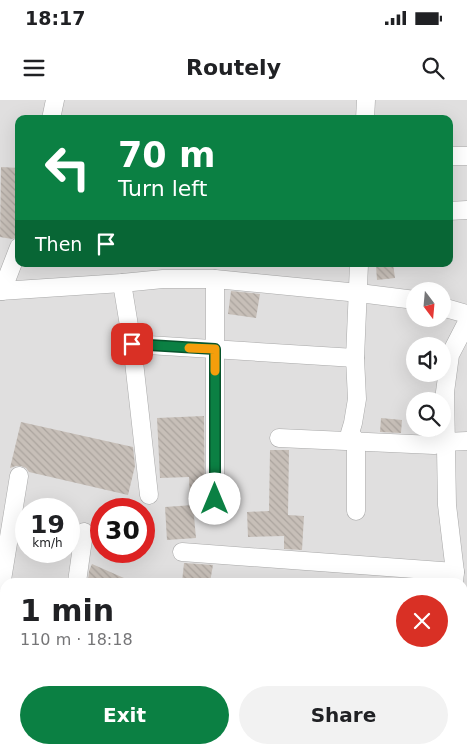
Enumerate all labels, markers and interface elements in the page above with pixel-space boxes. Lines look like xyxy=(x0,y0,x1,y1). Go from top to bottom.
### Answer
text: 18:17 xyxy=(25,7,85,29)
icon: menu xyxy=(20,54,48,82)
icon: search xyxy=(419,54,447,82)
text: Routely xyxy=(186,55,281,80)
icon: left xyxy=(35,135,100,200)
text: 70 m xyxy=(118,135,215,175)
text: Turn left xyxy=(118,176,207,201)
icon: arrive xyxy=(92,230,120,258)
text: Then xyxy=(35,233,82,255)
north arrow xyxy=(406,282,451,328)
map controls xyxy=(406,282,451,437)
pin xyxy=(111,323,153,365)
icon: arrive xyxy=(118,330,146,358)
button: sound xyxy=(406,337,451,382)
button: search xyxy=(406,392,451,437)
position arrow xyxy=(188,472,240,524)
speed limit sign: 30 xyxy=(90,498,155,563)
text: 19 xyxy=(30,510,65,539)
text: km/h xyxy=(32,536,63,550)
text: 1 min xyxy=(20,593,114,628)
button: close xyxy=(396,595,448,647)
text: 110 m · 18:18 xyxy=(20,630,133,649)
button: Exit xyxy=(20,686,229,744)
button: Share xyxy=(239,686,448,744)

